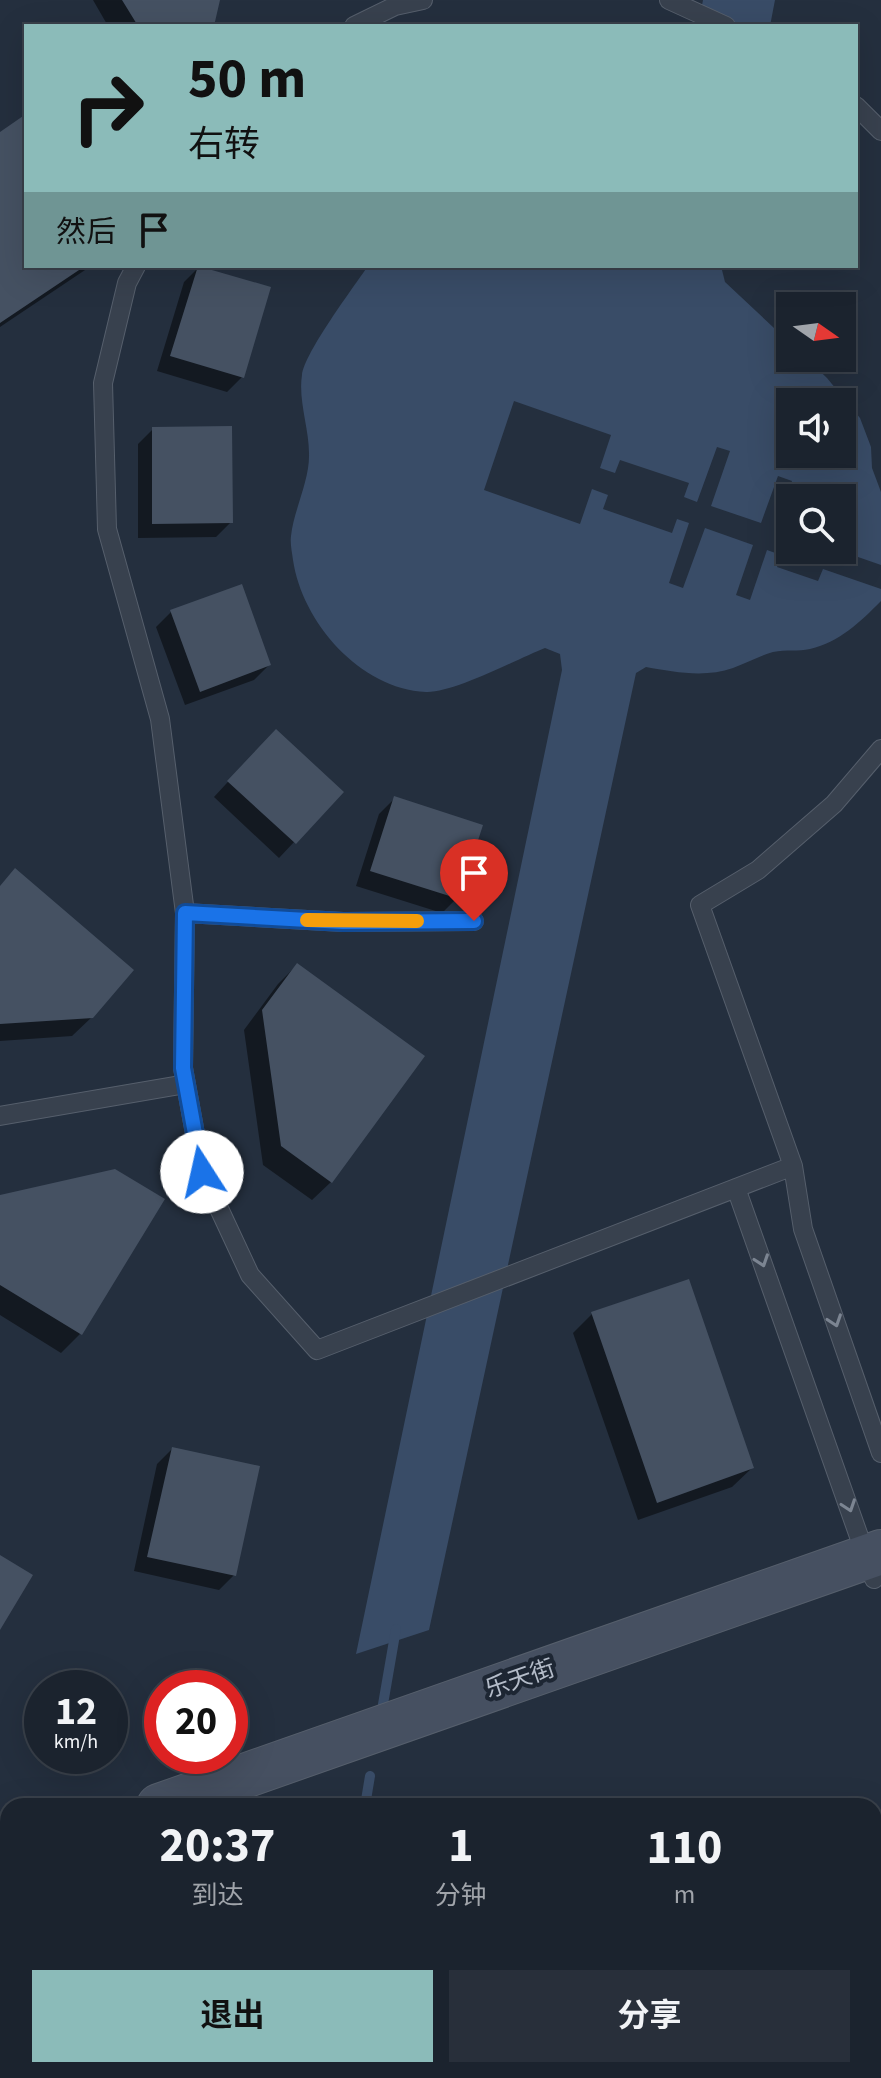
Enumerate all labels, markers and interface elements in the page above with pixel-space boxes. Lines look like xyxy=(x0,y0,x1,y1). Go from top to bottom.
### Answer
text: 50 m xyxy=(188,40,306,119)
icon: right xyxy=(56,56,160,160)
text: 右转 xyxy=(188,119,260,170)
icon: arrive xyxy=(132,208,176,252)
text: 然后 xyxy=(56,211,116,254)
north arrow xyxy=(776,292,856,372)
map controls xyxy=(776,292,856,564)
button: sound xyxy=(776,388,856,468)
button: search xyxy=(776,484,856,564)
pin xyxy=(440,839,508,921)
icon: arrive xyxy=(452,851,496,895)
position arrow xyxy=(160,1130,244,1214)
one-way arrow xyxy=(753,1254,769,1268)
one-way arrow xyxy=(826,1314,842,1328)
one-way arrow xyxy=(839,1499,856,1513)
street label: 乐天街 xyxy=(480,1651,560,1707)
speed limit sign: 20 xyxy=(144,1670,248,1774)
text: 12 xyxy=(55,1683,97,1740)
text: km/h xyxy=(54,1728,98,1756)
text: 20:37 xyxy=(160,1812,275,1880)
text: 1 xyxy=(448,1812,474,1880)
text: 110 xyxy=(646,1814,722,1882)
text: m xyxy=(674,1876,695,1913)
text: 到达 xyxy=(191,1877,243,1914)
text: 分钟 xyxy=(435,1877,487,1914)
button: 退出 xyxy=(32,1970,433,2062)
button: 分享 xyxy=(449,1970,850,2062)

